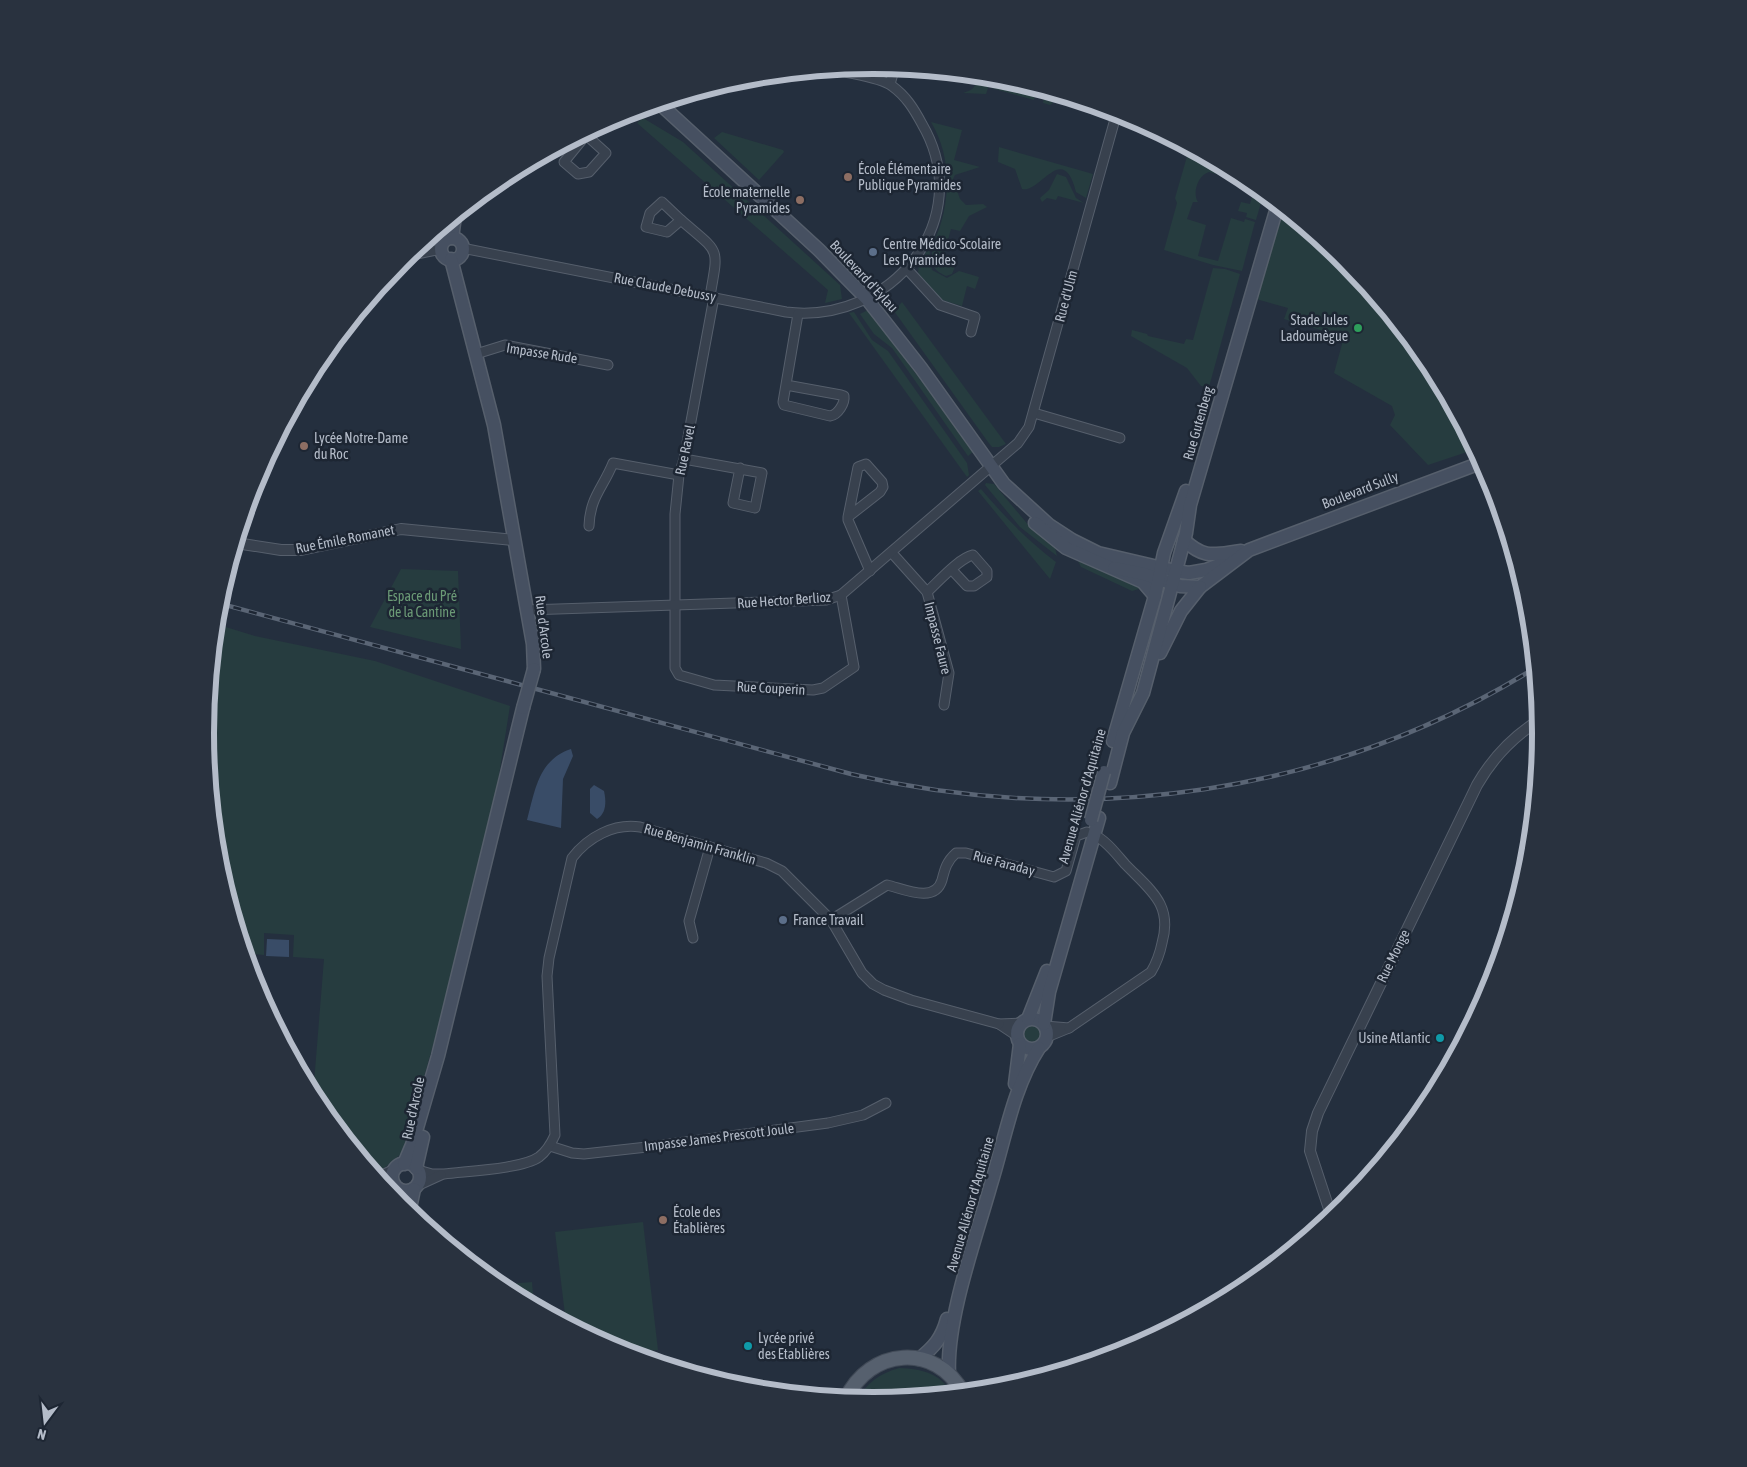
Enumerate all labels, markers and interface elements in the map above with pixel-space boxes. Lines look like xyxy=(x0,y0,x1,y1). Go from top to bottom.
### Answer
place label: École Élémentaire Publique Pyramides xyxy=(858,161,961,193)
marker: École Élémentaire Publique Pyramides xyxy=(842,171,854,183)
place label: École maternelle Pyramides xyxy=(703,184,790,216)
marker: École maternelle Pyramides xyxy=(794,194,806,206)
place label: Centre Médico-Scolaire Les Pyramides xyxy=(883,236,1001,268)
street label: Boulevard d'Eylau xyxy=(827,237,901,315)
marker: Centre Médico-Scolaire Les Pyramides xyxy=(867,246,879,258)
street label: Rue d'Ulm xyxy=(1051,268,1081,324)
street label: Rue Claude Debussy xyxy=(613,269,718,305)
place label: Stade Jules Ladoumègue xyxy=(1281,312,1348,344)
marker: Stade Jules Ladoumègue xyxy=(1352,322,1364,334)
street label: Impasse Rude xyxy=(505,339,579,367)
street label: Rue Gutenberg xyxy=(1180,384,1216,462)
street label: Rue Ravel xyxy=(672,423,698,477)
place label: Lycée Notre-Dame du Roc xyxy=(314,430,408,462)
marker: Lycée Notre-Dame du Roc xyxy=(298,440,310,452)
street label: Boulevard Sully xyxy=(1320,468,1401,512)
street label: Rue Émile Romanet xyxy=(294,522,396,556)
park label: Espace du Pré de la Cantine xyxy=(387,588,457,620)
street label: Rue Hector Berlioz xyxy=(737,589,831,611)
street label: Rue d'Arcole xyxy=(532,594,556,660)
street label: Impasse Faure xyxy=(921,600,955,676)
street label: Rue Couperin xyxy=(736,678,806,698)
street label: Avenue Aliénor d'Aquitaine xyxy=(1055,727,1109,865)
street label: Rue Benjamin Franklin xyxy=(642,820,758,868)
street label: Rue Faraday xyxy=(971,847,1037,879)
place label: France Travail xyxy=(793,912,864,928)
marker: France Travail xyxy=(777,914,789,926)
street label: Rue Monge xyxy=(1373,927,1413,985)
place label: Usine Atlantic xyxy=(1358,1030,1431,1046)
marker: Usine Atlantic xyxy=(1434,1032,1446,1044)
street label: Rue d'Arcole xyxy=(399,1075,427,1141)
street label: Impasse James Prescott Joule xyxy=(643,1120,795,1154)
street label: Avenue Aliénor d'Aquitaine xyxy=(943,1135,997,1273)
place label: École des Établières xyxy=(673,1204,725,1236)
marker: École des Établières xyxy=(657,1214,669,1226)
place label: Lycée privé des Etablières xyxy=(758,1330,830,1362)
marker: Lycée privé des Etablières xyxy=(742,1340,754,1352)
north arrow xyxy=(20,1397,70,1447)
text: N xyxy=(36,1426,48,1443)

